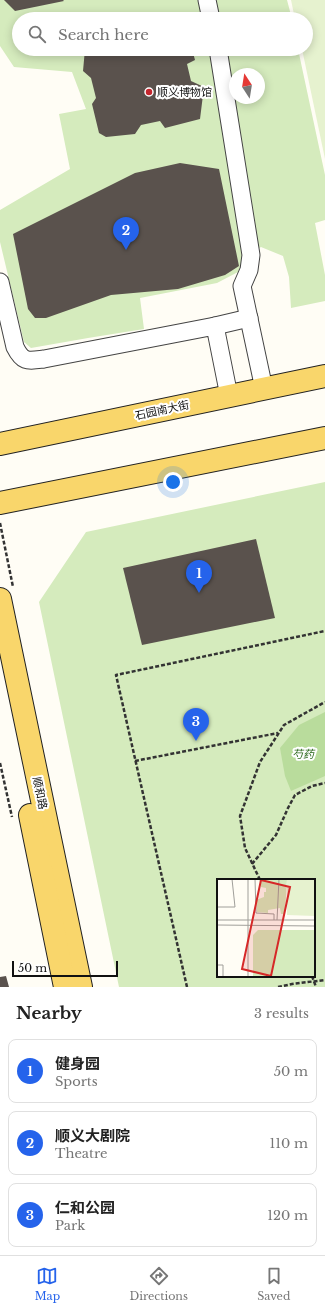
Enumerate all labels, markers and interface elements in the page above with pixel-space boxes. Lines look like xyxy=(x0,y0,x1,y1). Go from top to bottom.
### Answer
search box xyxy=(12,12,313,56)
icon: search xyxy=(26,23,48,45)
text: Search here xyxy=(58,25,149,44)
north arrow xyxy=(229,68,265,104)
place label: 顺义博物馆 xyxy=(157,85,212,99)
marker: 顺义博物馆 xyxy=(144,87,154,97)
pin: 2 xyxy=(113,217,139,250)
street label: 石园南大街 xyxy=(134,397,190,423)
your location xyxy=(163,472,183,492)
pin: 1 xyxy=(186,560,212,593)
pin: 3 xyxy=(183,708,209,741)
park label: 芍药 xyxy=(292,747,316,761)
street label: 顺和路 xyxy=(30,775,50,811)
inset map xyxy=(217,879,315,977)
scale bar xyxy=(12,959,118,978)
text: 50 m xyxy=(18,961,47,975)
text: Nearby xyxy=(16,1003,82,1024)
text: 3 results xyxy=(254,1005,309,1022)
text: 健身园 xyxy=(55,1054,100,1073)
text: 1 xyxy=(27,1063,33,1080)
text: 50 m xyxy=(274,1063,308,1080)
text: Sports xyxy=(55,1073,98,1090)
text: 顺义大剧院 xyxy=(55,1126,130,1145)
text: 2 xyxy=(26,1135,34,1152)
text: 110 m xyxy=(269,1135,308,1152)
text: Theatre xyxy=(55,1145,107,1162)
text: 仁和公园 xyxy=(55,1198,115,1217)
text: 3 xyxy=(26,1207,34,1224)
text: 120 m xyxy=(267,1207,308,1224)
text: Park xyxy=(55,1217,85,1234)
tab: Map xyxy=(35,1265,60,1303)
tab: Directions xyxy=(129,1265,188,1303)
tab: Saved xyxy=(257,1265,290,1303)

